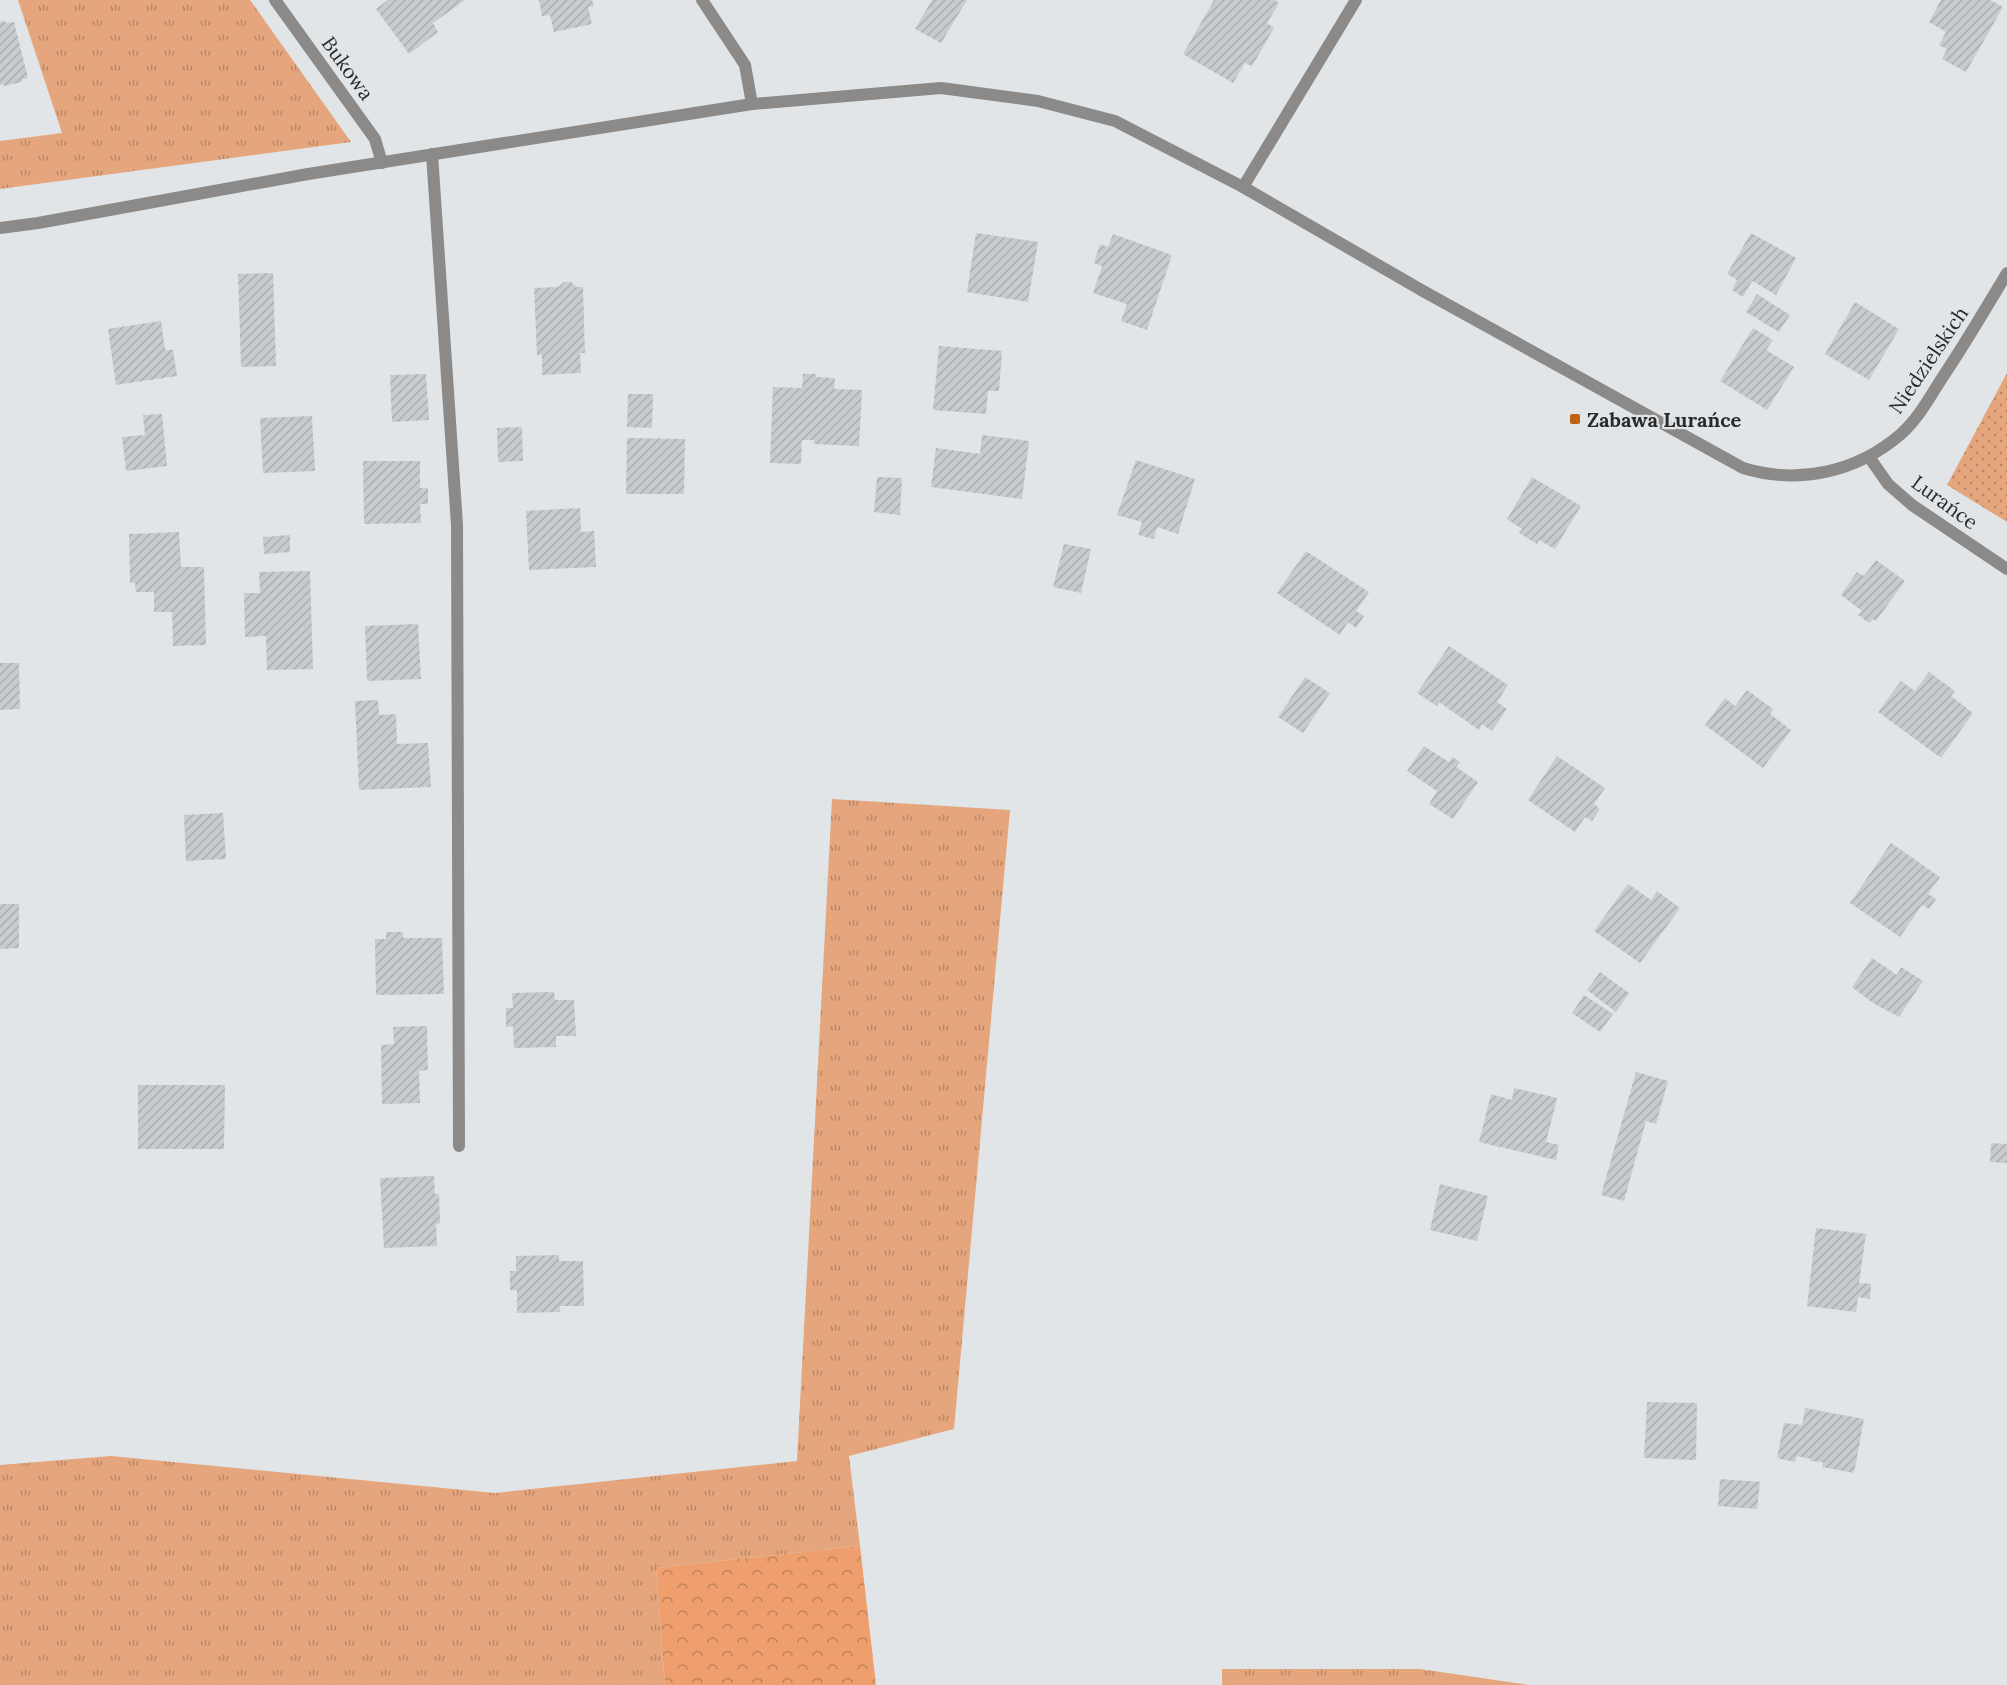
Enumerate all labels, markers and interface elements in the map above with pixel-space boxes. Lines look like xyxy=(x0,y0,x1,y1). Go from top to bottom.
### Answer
street label: Bukowa xyxy=(317,31,379,105)
street label: Niedzielskich xyxy=(1883,302,1973,418)
place label: Zabawa Lurańce xyxy=(1587,407,1741,432)
marker: Zabawa Lurańce xyxy=(1568,412,1582,426)
street label: Lurańce xyxy=(1907,470,1983,534)

